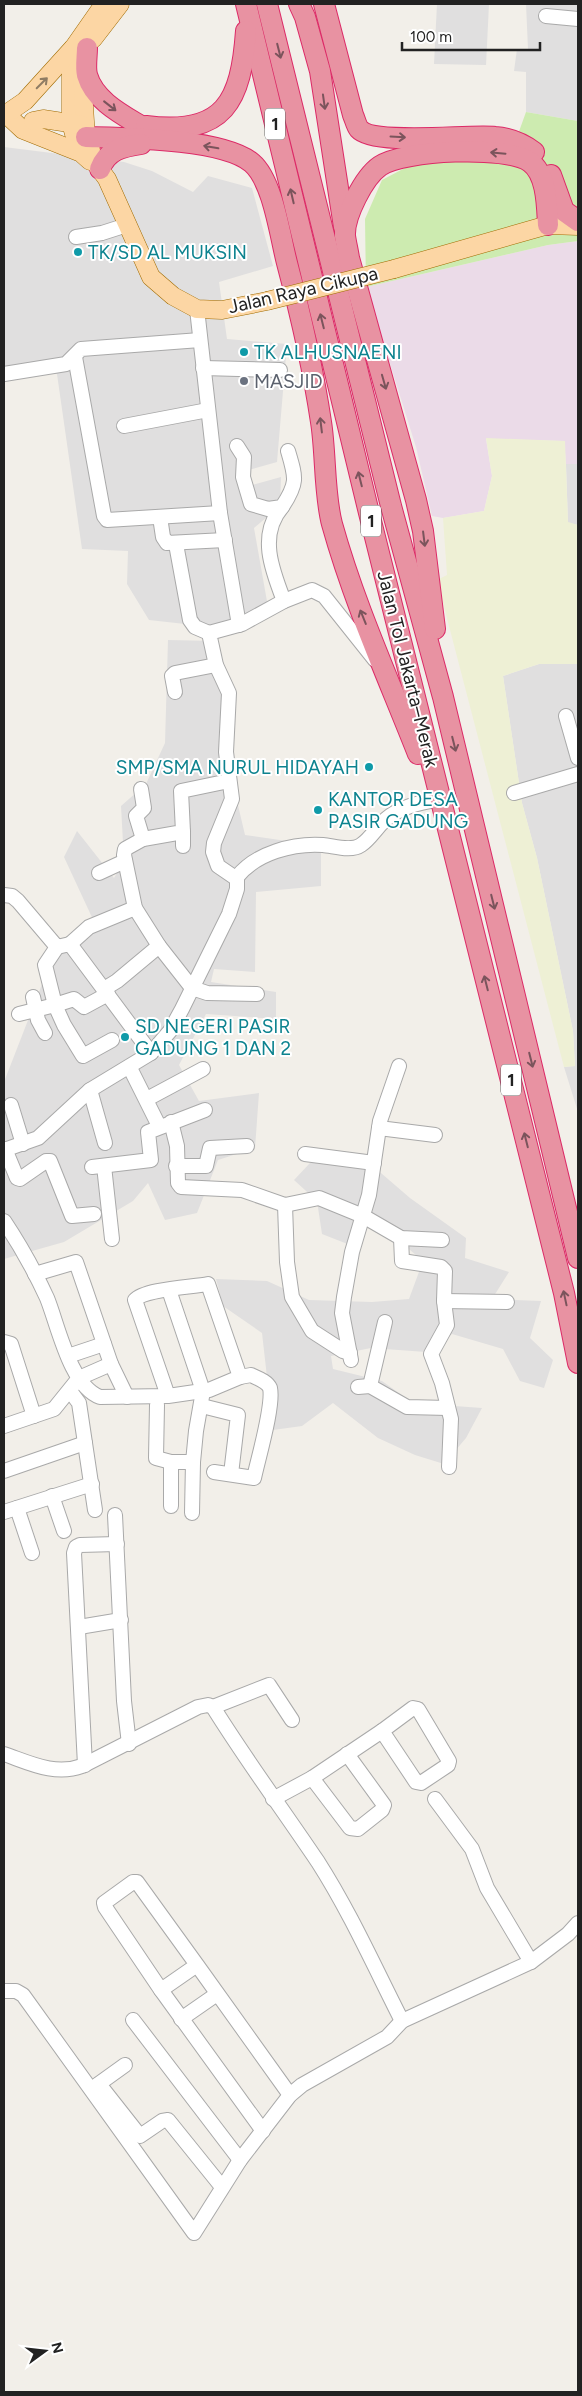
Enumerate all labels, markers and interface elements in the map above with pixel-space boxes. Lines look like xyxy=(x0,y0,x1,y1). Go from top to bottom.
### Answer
scale bar xyxy=(402,20,540,52)
text: 100 m xyxy=(410,28,452,46)
one-way arrow xyxy=(275,43,284,59)
one-way arrow xyxy=(36,77,49,89)
one-way arrow xyxy=(319,93,329,109)
one-way arrow xyxy=(103,100,116,111)
road number: 1 xyxy=(265,108,285,140)
one-way arrow xyxy=(390,132,406,142)
one-way arrow xyxy=(204,142,220,152)
one-way arrow xyxy=(490,148,506,158)
one-way arrow xyxy=(287,188,296,204)
place label: TK/SD AL MUKSIN xyxy=(88,241,247,264)
marker: TK/SD AL MUKSIN xyxy=(72,246,84,258)
street label: Jalan Raya Cikupa xyxy=(226,262,380,318)
one-way arrow xyxy=(317,314,326,330)
place label: TK ALHUSNAENI xyxy=(254,341,402,364)
marker: TK ALHUSNAENI xyxy=(238,346,250,358)
place label: MASJID xyxy=(254,370,323,393)
one-way arrow xyxy=(379,373,389,389)
marker: MASJID xyxy=(238,375,250,387)
one-way arrow xyxy=(316,417,326,433)
one-way arrow xyxy=(355,472,365,488)
road number: 1 xyxy=(361,506,381,536)
one-way arrow xyxy=(419,531,429,547)
street label: Jalan Tol Jakarta–Merak xyxy=(372,568,444,770)
one-way arrow xyxy=(358,610,368,625)
one-way arrow xyxy=(450,736,459,752)
place label: SMP/SMA NURUL HIDAYAH xyxy=(116,756,359,779)
marker: SMP/SMA NURUL HIDAYAH xyxy=(363,761,375,773)
place label: KANTOR DESA PASIR GADUNG xyxy=(328,788,468,833)
marker: KANTOR DESA PASIR GADUNG xyxy=(312,804,324,816)
one-way arrow xyxy=(488,894,498,910)
one-way arrow xyxy=(481,975,490,991)
place label: SD NEGERI PASIR GADUNG 1 DAN 2 xyxy=(135,1015,291,1060)
marker: SD NEGERI PASIR GADUNG 1 DAN 2 xyxy=(119,1031,131,1043)
one-way arrow xyxy=(527,1052,536,1068)
road number: 1 xyxy=(501,1064,521,1096)
one-way arrow xyxy=(521,1133,530,1149)
one-way arrow xyxy=(560,1290,569,1306)
north arrow xyxy=(20,2326,70,2376)
text: N xyxy=(47,2340,67,2355)

